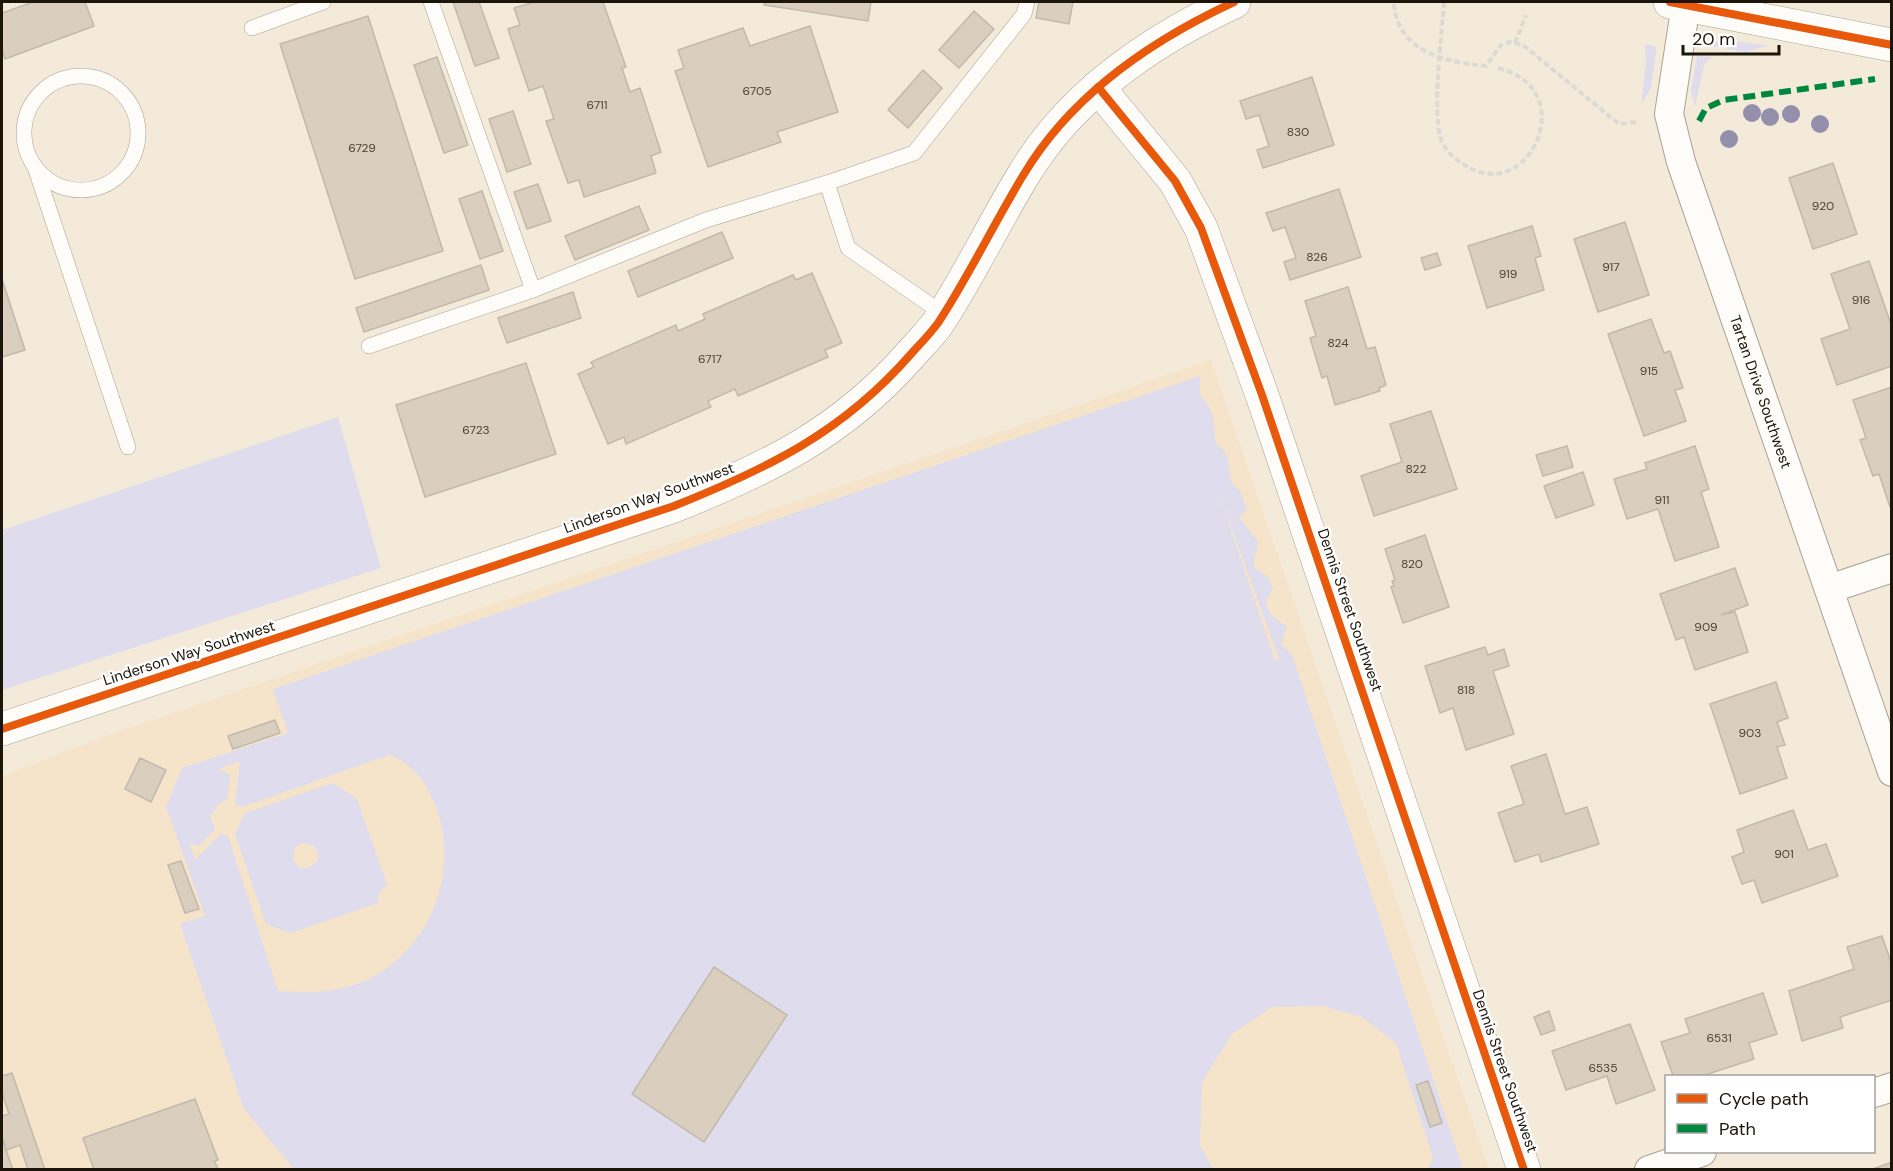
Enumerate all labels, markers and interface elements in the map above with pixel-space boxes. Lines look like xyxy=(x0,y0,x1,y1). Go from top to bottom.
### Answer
scale bar xyxy=(1683,18,1779,56)
text: 20 m xyxy=(1692,27,1735,51)
house number: 6705 xyxy=(743,83,772,99)
house number: 6711 xyxy=(586,97,608,113)
house number: 830 xyxy=(1287,124,1309,140)
house number: 6729 xyxy=(348,140,376,156)
house number: 920 xyxy=(1812,198,1834,214)
house number: 826 xyxy=(1306,249,1328,265)
house number: 917 xyxy=(1602,259,1620,275)
house number: 919 xyxy=(1499,266,1517,282)
house number: 916 xyxy=(1852,292,1870,308)
street label: Tartan Drive Southwest xyxy=(1725,313,1796,471)
house number: 824 xyxy=(1327,335,1349,351)
house number: 6717 xyxy=(698,351,722,367)
house number: 915 xyxy=(1640,363,1658,379)
house number: 6723 xyxy=(462,422,490,438)
street label: Linderson Way Southwest xyxy=(561,458,737,538)
house number: 822 xyxy=(1406,461,1427,477)
house number: 911 xyxy=(1655,492,1669,508)
street label: Dennis Street Southwest xyxy=(1313,526,1387,694)
house number: 820 xyxy=(1401,556,1423,572)
street label: Linderson Way Southwest xyxy=(100,616,278,690)
house number: 909 xyxy=(1694,619,1718,635)
house number: 818 xyxy=(1457,682,1475,698)
house number: 903 xyxy=(1739,725,1761,741)
house number: 901 xyxy=(1774,846,1794,862)
street label: Dennis Street Southwest xyxy=(1468,987,1542,1155)
house number: 6531 xyxy=(1706,1030,1732,1046)
house number: 6535 xyxy=(1588,1060,1618,1076)
legend xyxy=(1665,1075,1875,1153)
text: Cycle path xyxy=(1719,1087,1809,1111)
text: Path xyxy=(1719,1117,1756,1141)

